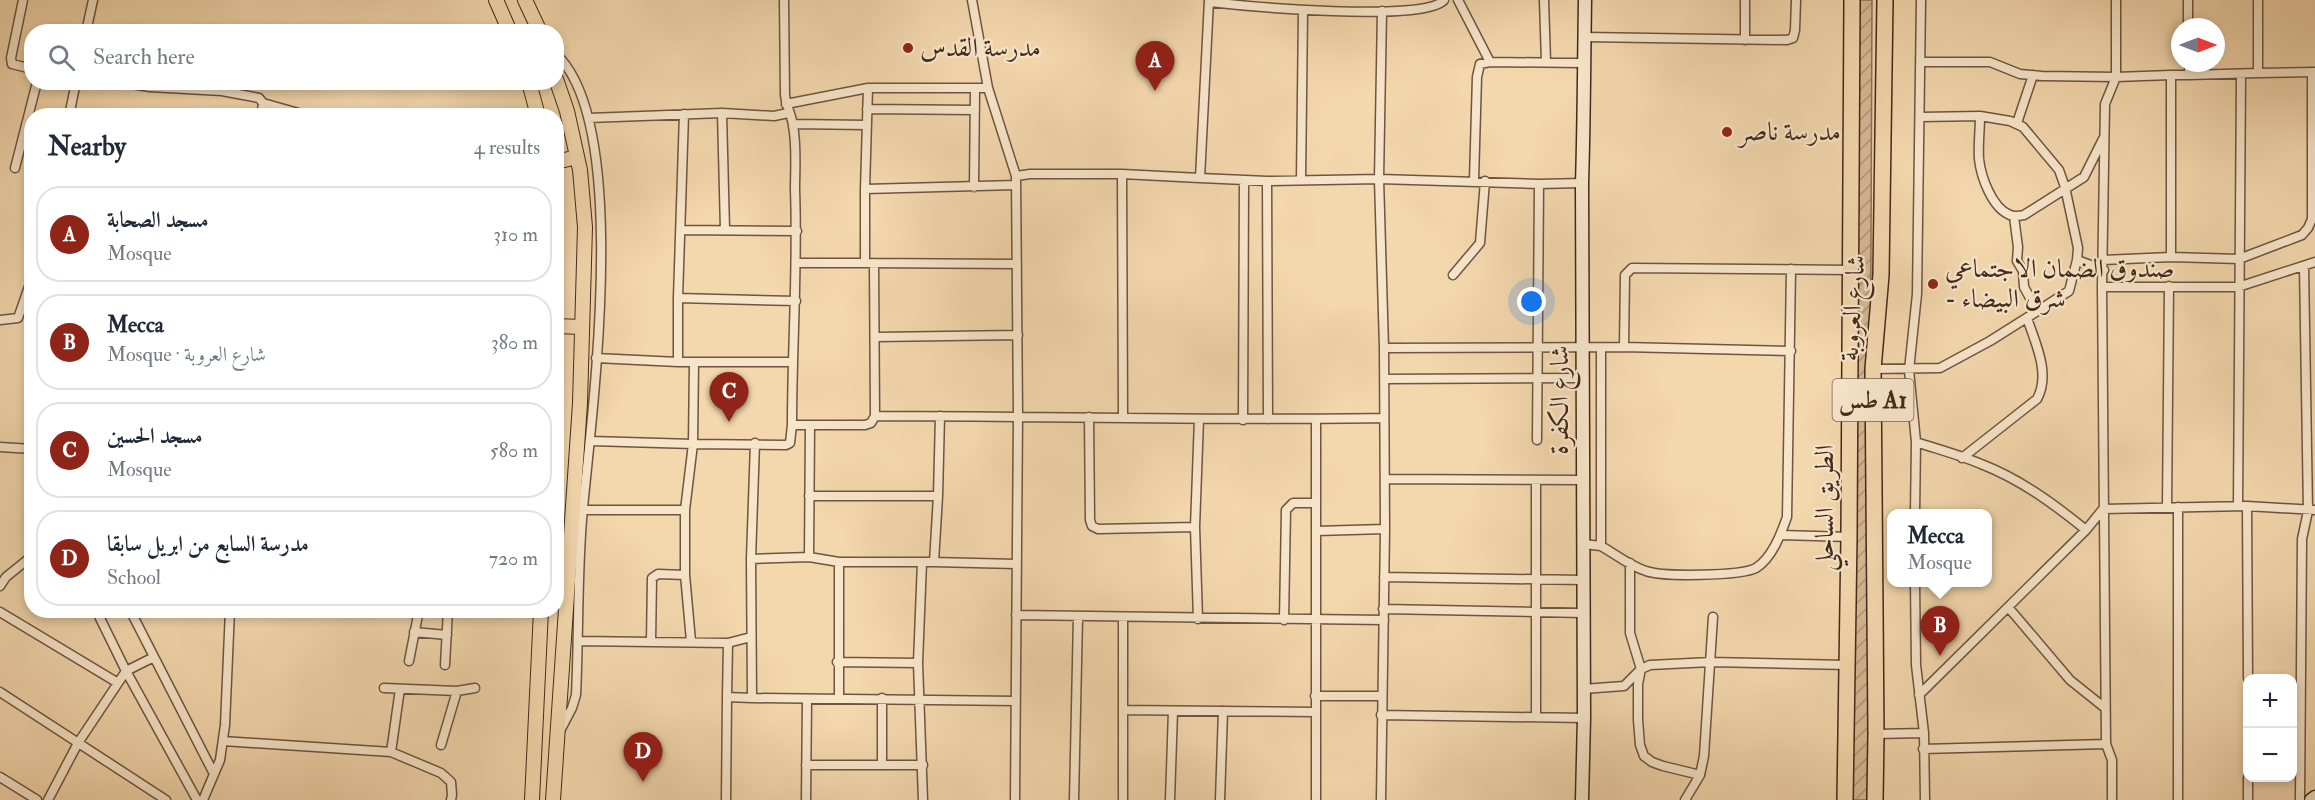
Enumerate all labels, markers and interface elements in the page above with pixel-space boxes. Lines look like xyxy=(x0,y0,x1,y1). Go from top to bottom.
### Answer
north arrow xyxy=(2171,18,2225,72)
search box xyxy=(24,24,564,90)
place label: مدرسة القدس xyxy=(920,32,1041,64)
icon: search xyxy=(45,41,78,74)
marker: مدرسة القدس xyxy=(901,41,915,55)
pin: A xyxy=(1136,42,1174,91)
text: Search here xyxy=(93,43,195,71)
place label: مدرسة ناصر xyxy=(1736,116,1841,148)
marker: مدرسة ناصر xyxy=(1720,125,1734,139)
text: Nearby xyxy=(48,131,126,163)
text: 4 results xyxy=(474,135,540,160)
text: مسجد الصحابة xyxy=(107,206,209,234)
text: A xyxy=(63,222,76,247)
text: 310 m xyxy=(493,222,538,247)
text: Mosque xyxy=(107,241,172,266)
place label: صندوق الضمان الاجتماعي - شرق البيضاء xyxy=(1945,253,2174,315)
street label: شارع العروبة xyxy=(1833,254,1878,363)
marker: صندوق الضمان الاجتماعي - شرق البيضاء xyxy=(1926,277,1940,291)
your location xyxy=(1517,287,1546,316)
text: Mecca xyxy=(107,311,164,339)
text: B xyxy=(63,330,76,355)
text: 380 m xyxy=(491,330,538,355)
text: Mosque · شارع العروبة xyxy=(107,342,266,367)
street label: شارع الكفرة xyxy=(1544,345,1581,455)
pin: C xyxy=(710,372,748,422)
road number: طس A1 xyxy=(1832,379,1914,421)
text: مسجد الحسين xyxy=(107,422,203,450)
text: C xyxy=(62,438,77,463)
text: 580 m xyxy=(490,438,538,463)
street label: الطريق الساحلي xyxy=(1809,445,1849,571)
text: Mosque xyxy=(107,457,172,482)
popup xyxy=(1887,509,1992,587)
text: Mecca xyxy=(1907,522,1964,550)
text: مدرسة السابع من ابريل سابقا xyxy=(107,530,309,558)
text: D xyxy=(61,546,78,571)
text: 720 m xyxy=(489,546,538,571)
text: Mosque xyxy=(1907,550,1972,575)
text: School xyxy=(107,565,161,590)
pin: B xyxy=(1920,606,1960,656)
map controls xyxy=(2243,674,2297,782)
button: + xyxy=(2243,674,2297,728)
button: − xyxy=(2243,728,2297,782)
pin: D xyxy=(624,732,662,782)

